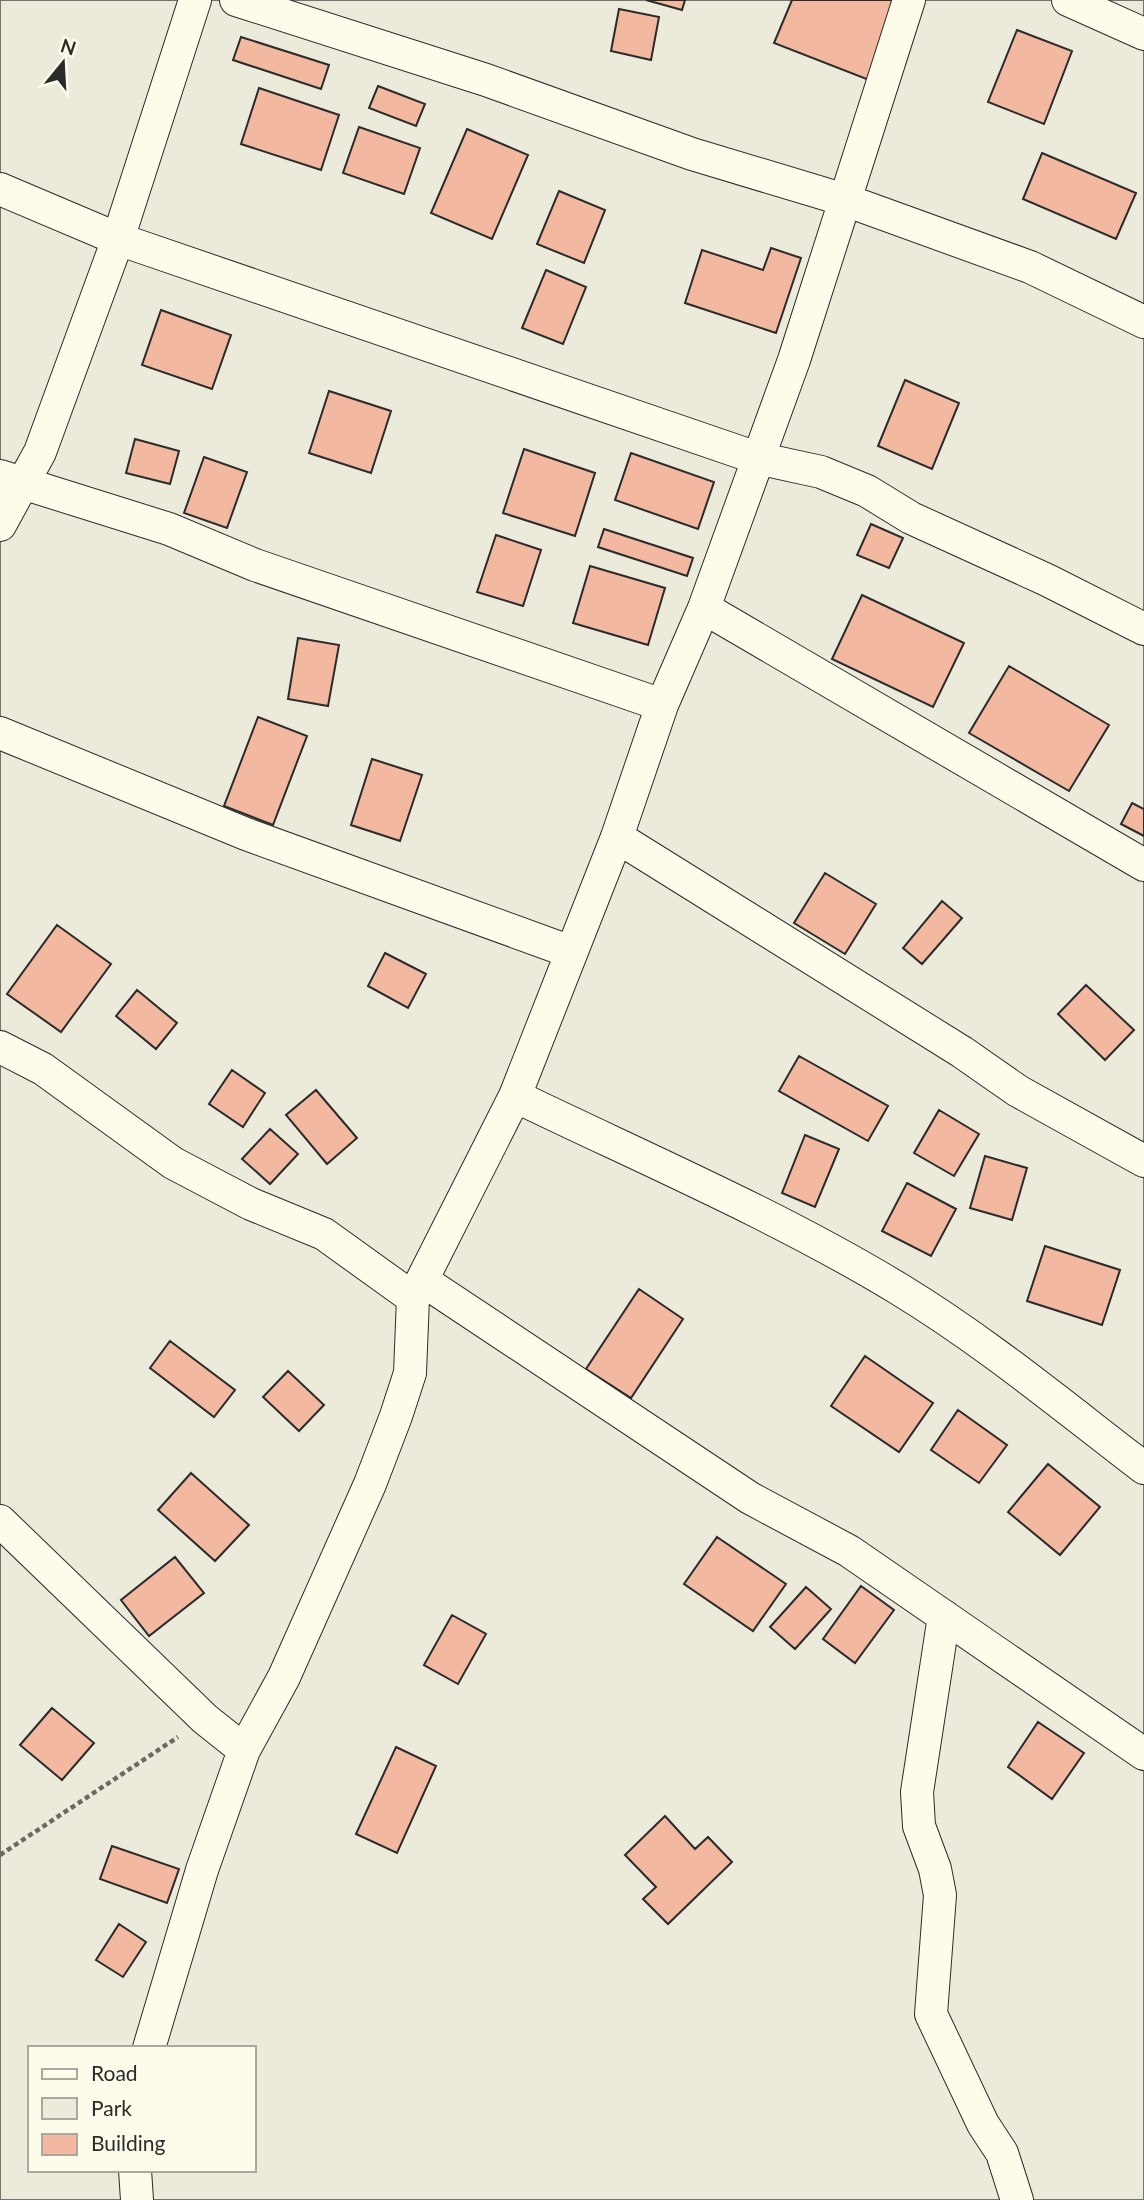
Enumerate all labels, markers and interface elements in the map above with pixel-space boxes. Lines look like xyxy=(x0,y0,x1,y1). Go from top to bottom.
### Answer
north arrow xyxy=(28,28,98,98)
text: N xyxy=(58,33,79,60)
legend xyxy=(28,2046,256,2172)
text: Road xyxy=(91,2060,138,2085)
text: Park xyxy=(91,2095,132,2120)
text: Building xyxy=(91,2130,166,2155)

